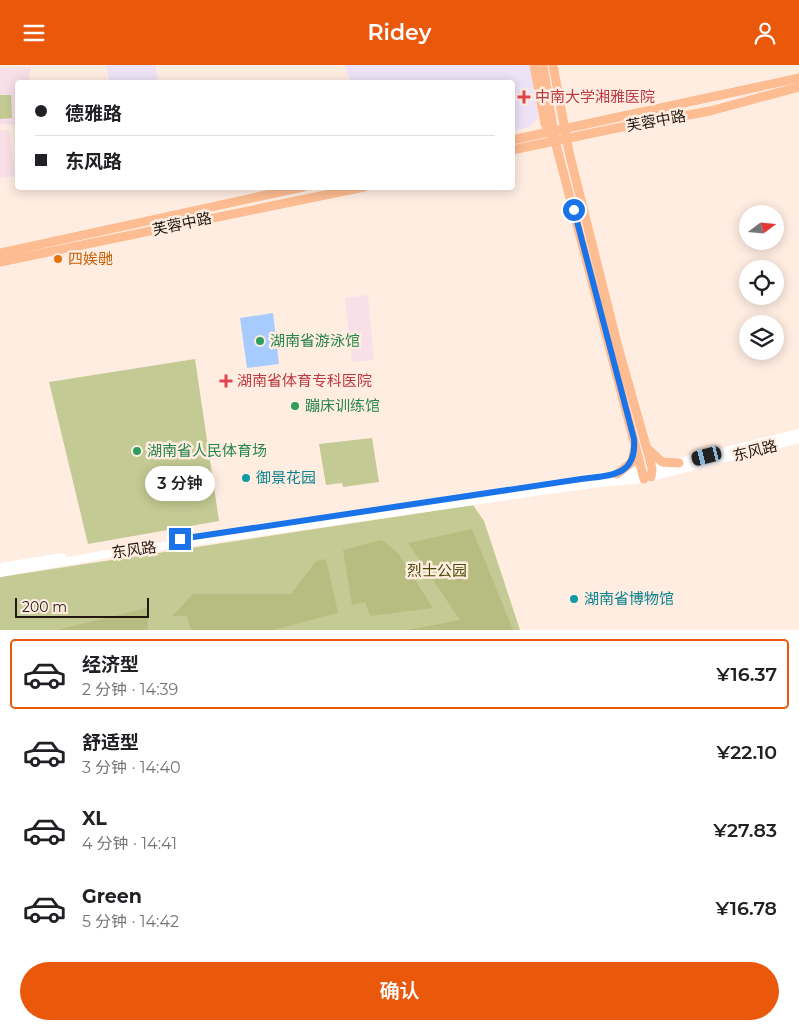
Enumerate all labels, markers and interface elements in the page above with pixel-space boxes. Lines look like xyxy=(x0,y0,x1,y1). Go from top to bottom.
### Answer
icon: menu xyxy=(20,19,48,47)
text: Ridey xyxy=(368,19,431,46)
icon: person xyxy=(751,19,779,47)
place label: 中南大学湘雅医院 xyxy=(535,87,655,106)
marker: 中南大学湘雅医院 xyxy=(517,90,531,104)
text: 德雅路 xyxy=(65,102,122,125)
street label: 芙蓉中路 xyxy=(625,106,687,135)
text: 东风路 xyxy=(65,150,122,173)
route start xyxy=(563,199,585,221)
north arrow xyxy=(739,205,784,250)
map controls xyxy=(739,205,784,360)
street label: 芙蓉中路 xyxy=(151,208,213,239)
place label: 四娭毑 xyxy=(68,249,113,268)
marker: 四娭毑 xyxy=(52,253,64,265)
button: locate xyxy=(739,260,784,305)
button: layers xyxy=(739,315,784,360)
place label: 湖南省游泳馆 xyxy=(270,331,360,350)
marker: 湖南省游泳馆 xyxy=(254,335,266,347)
place label: 湖南省体育专科医院 xyxy=(237,371,372,390)
marker: 湖南省体育专科医院 xyxy=(219,374,233,388)
place label: 蹦床训练馆 xyxy=(305,396,380,415)
marker: 蹦床训练馆 xyxy=(289,400,301,412)
street label: 东风路 xyxy=(731,436,779,465)
place label: 湖南省人民体育场 xyxy=(147,441,267,460)
marker: 湖南省人民体育场 xyxy=(131,445,143,457)
car xyxy=(690,445,723,467)
callout: 3 分钟 xyxy=(145,467,215,501)
place label: 御景花园 xyxy=(256,468,316,487)
marker: 御景花园 xyxy=(240,472,252,484)
text: 3 分钟 xyxy=(157,474,203,493)
route end xyxy=(169,528,191,550)
street label: 东风路 xyxy=(110,537,158,562)
park label: 烈士公园 xyxy=(407,561,467,580)
place label: 湖南省博物馆 xyxy=(584,589,674,608)
marker: 湖南省博物馆 xyxy=(568,593,580,605)
scale bar xyxy=(15,595,149,618)
text: 200 m xyxy=(22,598,67,616)
icon: car xyxy=(22,652,67,697)
text: 经济型 xyxy=(82,653,139,676)
text: ¥16.37 xyxy=(716,663,777,686)
text: 2 分钟 · 14:39 xyxy=(82,680,178,699)
icon: car xyxy=(22,730,67,775)
text: 舒适型 xyxy=(82,731,139,754)
text: ¥22.10 xyxy=(717,741,777,764)
text: 3 分钟 · 14:40 xyxy=(82,758,181,777)
text: XL xyxy=(82,807,107,830)
icon: car xyxy=(22,808,67,853)
text: ¥27.83 xyxy=(713,819,777,842)
text: 4 分钟 · 14:41 xyxy=(82,834,177,853)
text: Green xyxy=(82,885,142,908)
icon: car xyxy=(22,886,67,931)
text: ¥16.78 xyxy=(715,897,777,920)
text: 5 分钟 · 14:42 xyxy=(82,912,179,931)
button: 确认 xyxy=(20,962,779,1020)

